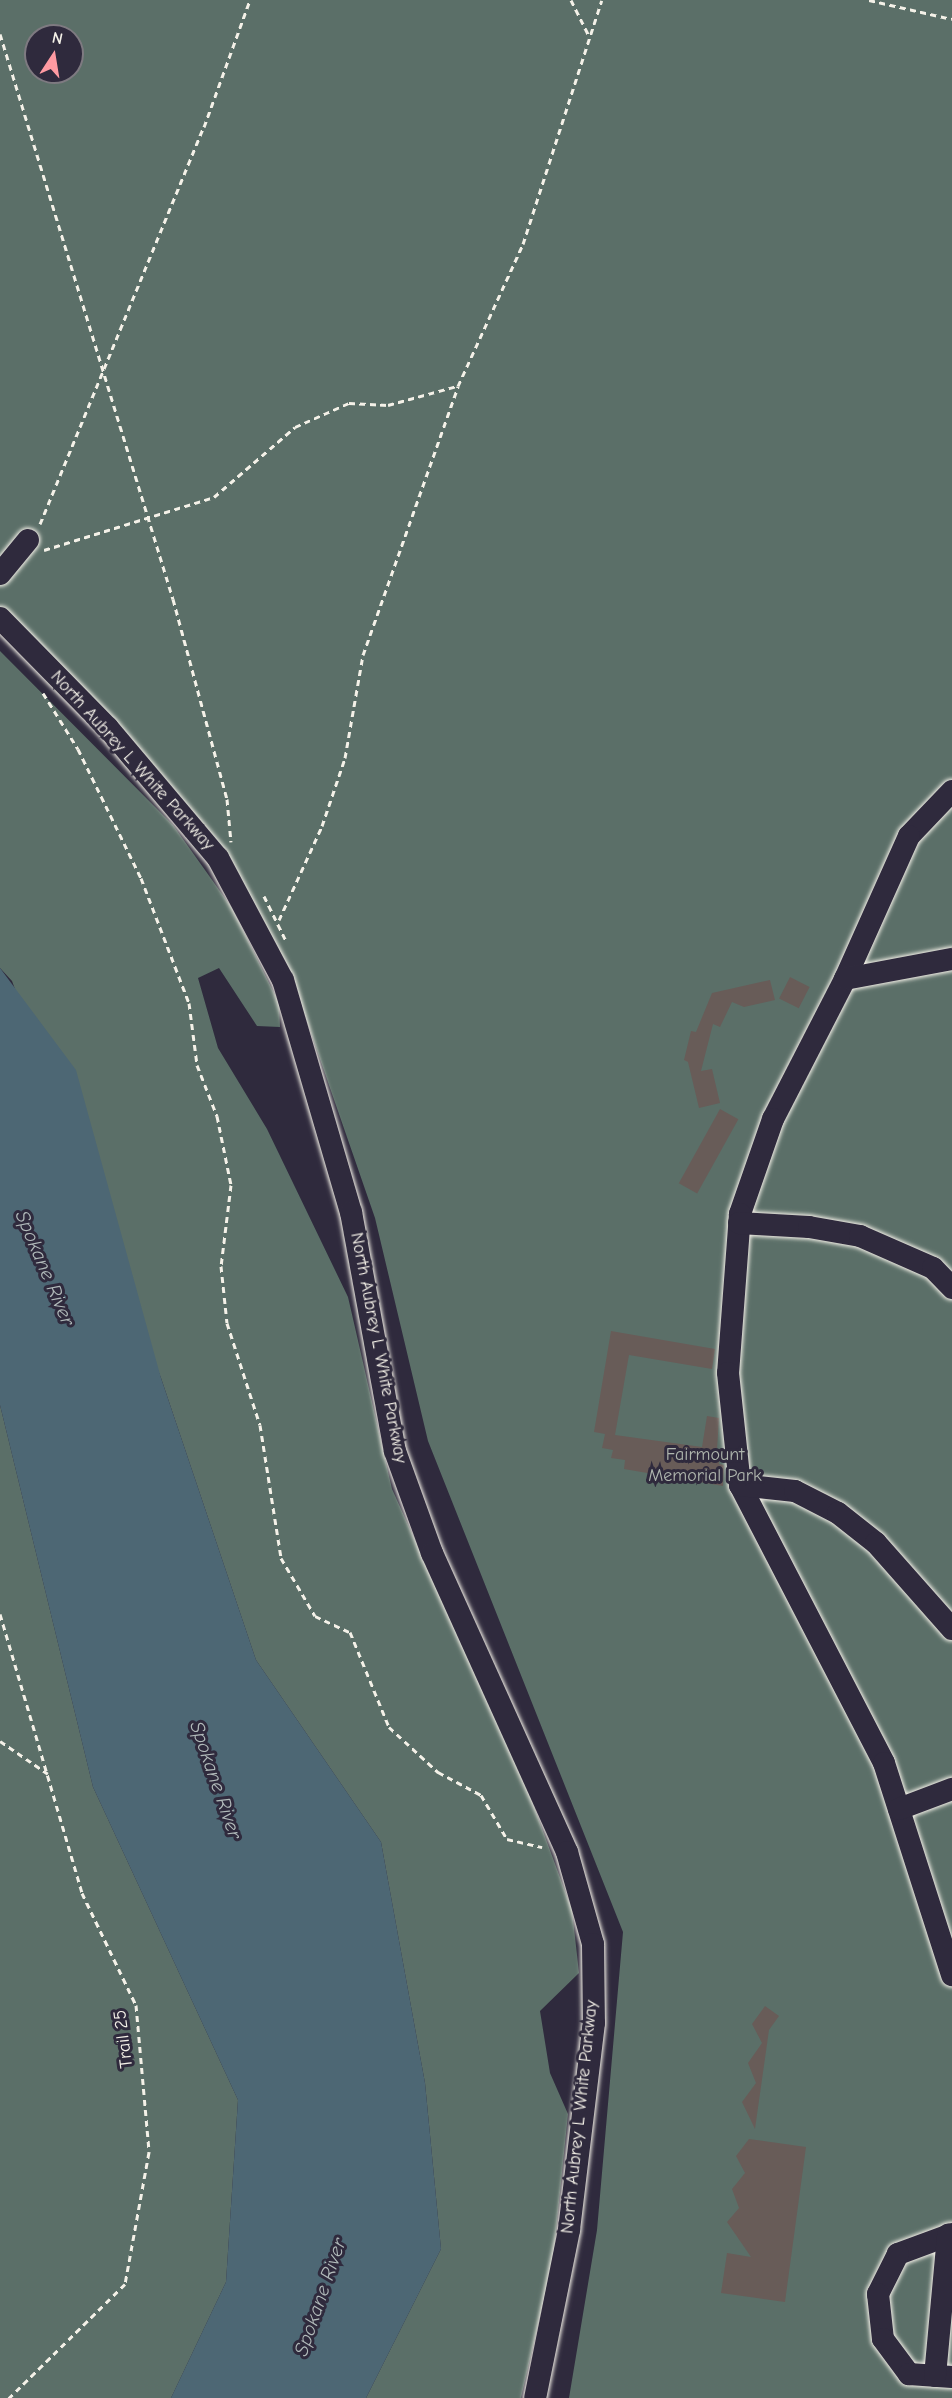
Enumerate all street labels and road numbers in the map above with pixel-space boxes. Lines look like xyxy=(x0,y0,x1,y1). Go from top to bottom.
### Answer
street label: North Aubrey L White Parkway xyxy=(45,667,219,855)
street label: North Aubrey L White Parkway xyxy=(345,1231,411,1465)
street label: North Aubrey L White Parkway xyxy=(557,1999,603,2235)
street label: Trail 25 xyxy=(110,2009,138,2069)

